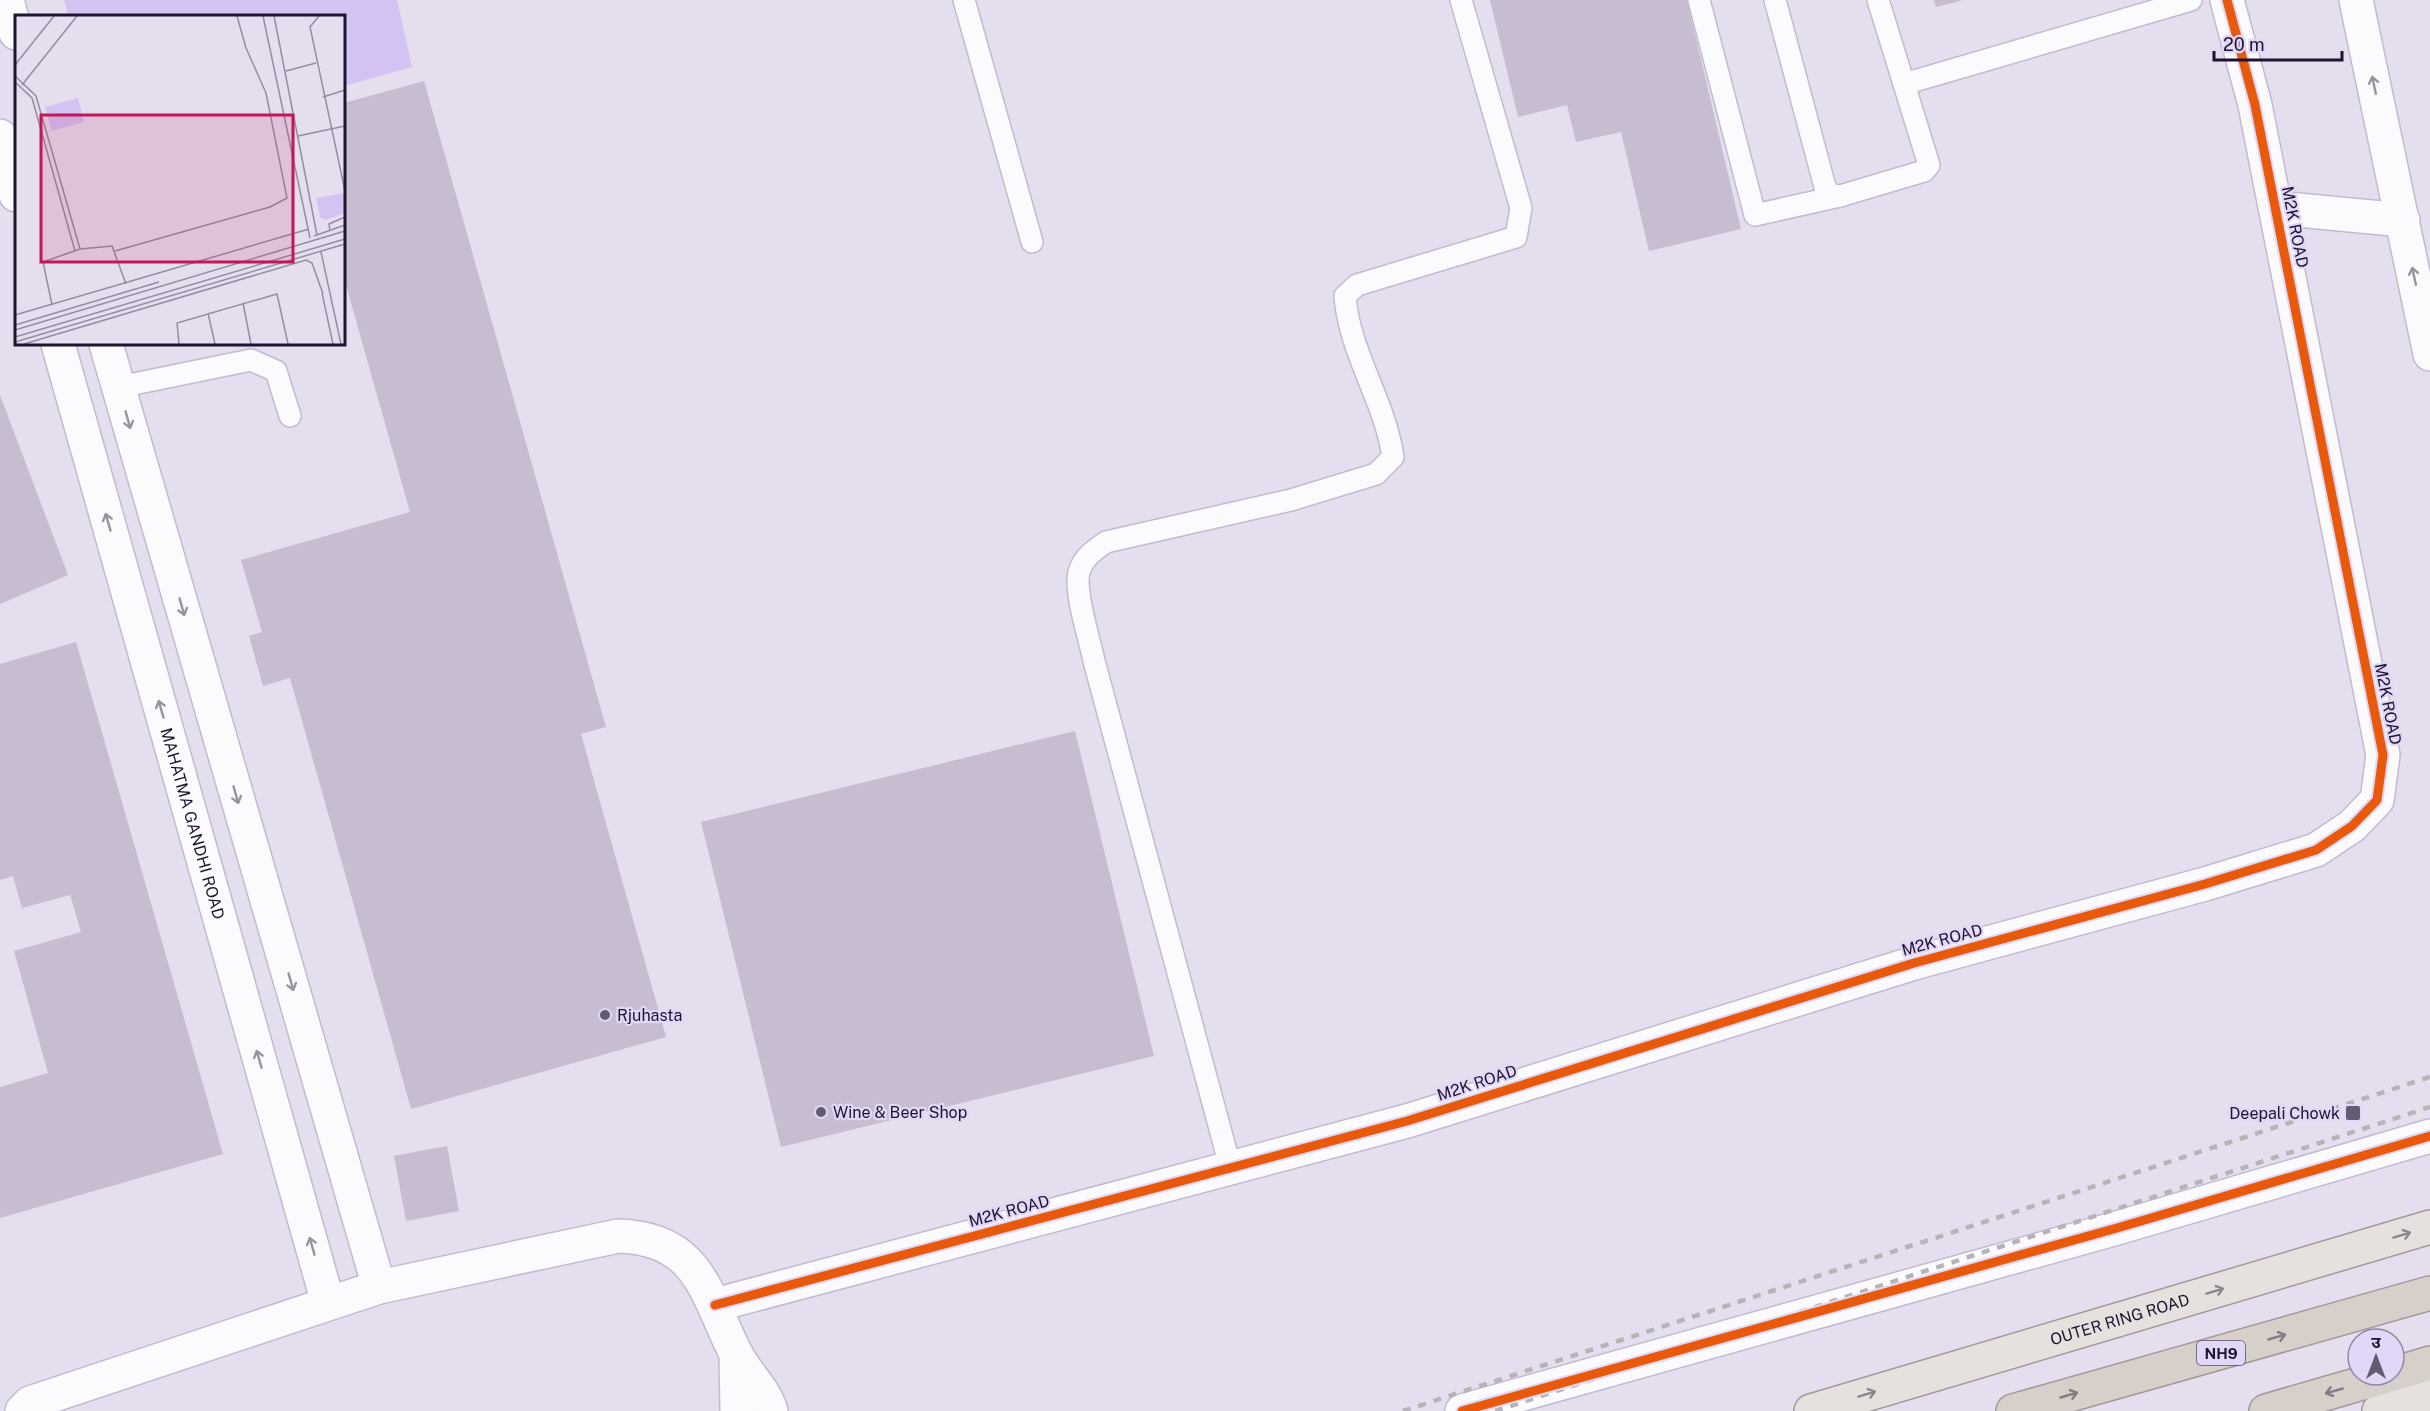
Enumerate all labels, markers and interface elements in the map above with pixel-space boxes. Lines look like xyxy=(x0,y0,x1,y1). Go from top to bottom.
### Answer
inset map xyxy=(15,15,345,345)
scale bar xyxy=(2214,24,2342,62)
text: 20 m xyxy=(2223,34,2265,55)
one-way arrow xyxy=(2368,76,2379,96)
street label: M2K ROAD xyxy=(2278,185,2312,269)
one-way arrow xyxy=(2408,267,2419,287)
one-way arrow xyxy=(123,410,134,429)
one-way arrow xyxy=(101,513,113,532)
one-way arrow xyxy=(177,597,188,616)
street label: M2K ROAD xyxy=(2371,662,2405,746)
one-way arrow xyxy=(154,700,166,719)
street label: MAHATMA GANDHI ROAD xyxy=(157,725,229,921)
one-way arrow xyxy=(231,785,243,804)
street label: M2K ROAD xyxy=(1900,920,1984,960)
one-way arrow xyxy=(286,972,297,991)
place label: Rjuhasta xyxy=(617,1006,682,1025)
marker: Rjuhasta xyxy=(598,1008,612,1022)
one-way arrow xyxy=(253,1049,265,1068)
street label: M2K ROAD xyxy=(1435,1061,1519,1105)
place label: Wine & Beer Shop xyxy=(833,1103,967,1122)
place label: Deepali Chowk xyxy=(2229,1104,2340,1123)
marker: Deepali Chowk xyxy=(2344,1104,2362,1122)
marker: Wine & Beer Shop xyxy=(814,1105,828,1119)
street label: M2K ROAD xyxy=(967,1191,1051,1231)
one-way arrow xyxy=(2392,1229,2411,1240)
one-way arrow xyxy=(306,1237,318,1256)
one-way arrow xyxy=(2205,1285,2224,1296)
street label: OUTER RING ROAD xyxy=(2048,1290,2192,1349)
north arrow xyxy=(2346,1327,2406,1387)
one-way arrow xyxy=(2267,1331,2286,1342)
text: उ xyxy=(2371,1333,2381,1352)
road number: NH9 xyxy=(2197,1341,2245,1365)
one-way arrow xyxy=(2325,1386,2344,1397)
one-way arrow xyxy=(1857,1388,1876,1399)
one-way arrow xyxy=(2059,1389,2078,1400)

